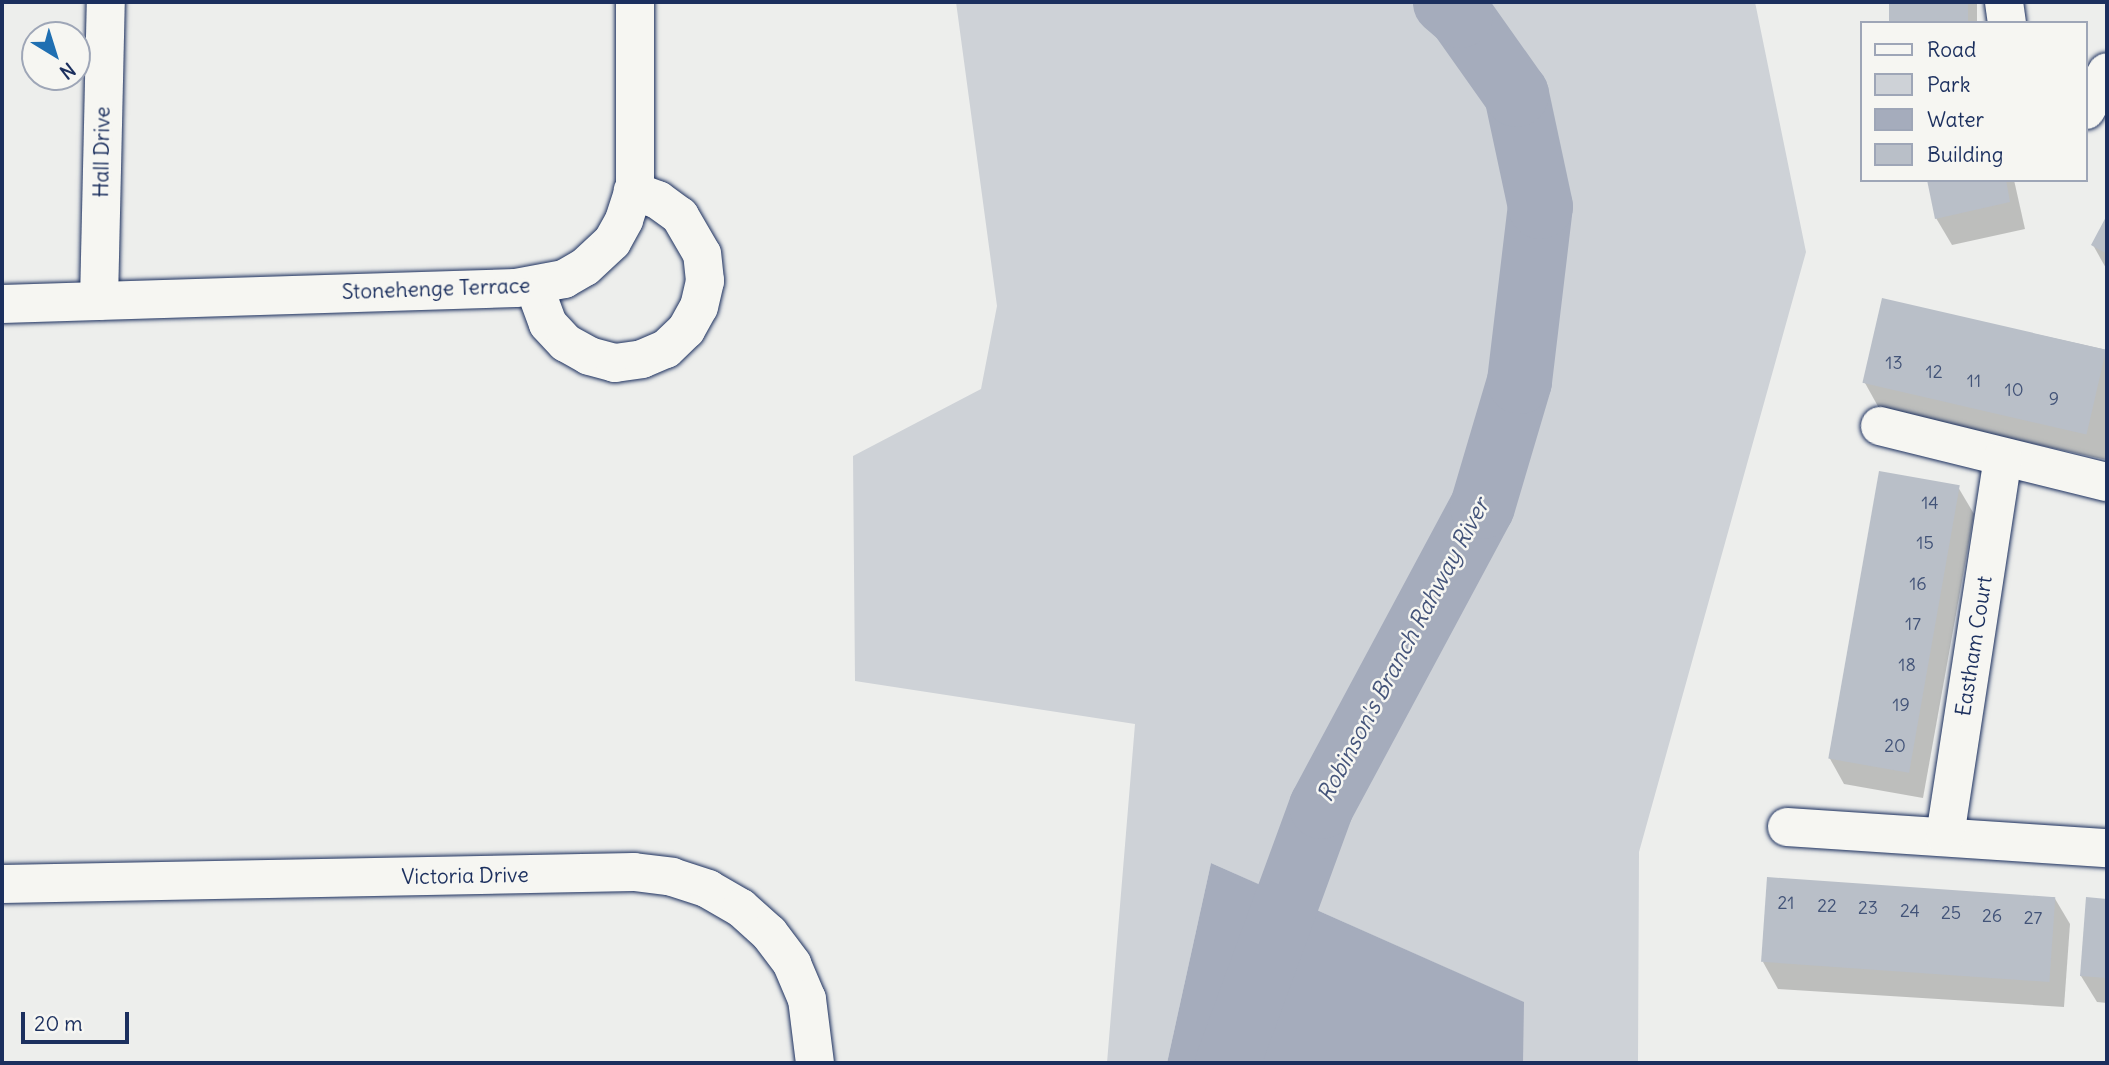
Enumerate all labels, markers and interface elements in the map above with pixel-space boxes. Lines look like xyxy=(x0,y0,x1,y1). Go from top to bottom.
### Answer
north arrow xyxy=(21,21,91,91)
legend xyxy=(1860,21,2088,182)
text: Road xyxy=(1927,36,1976,63)
text: N xyxy=(55,57,80,84)
text: Park xyxy=(1927,71,1970,98)
street label: Hall Drive xyxy=(89,106,115,198)
text: Water xyxy=(1927,106,1984,133)
text: Building xyxy=(1927,141,2003,168)
street label: Stonehenge Terrace xyxy=(341,273,531,305)
house number: 13 xyxy=(1885,352,1903,374)
house number: 12 xyxy=(1925,361,1943,383)
house number: 11 xyxy=(1967,370,1981,392)
house number: 10 xyxy=(2005,379,2023,401)
house number: 9 xyxy=(2049,388,2059,410)
house number: 14 xyxy=(1921,492,1939,514)
water label: Robinson's Branch Rahway River xyxy=(1311,494,1495,806)
house number: 15 xyxy=(1916,532,1934,554)
house number: 16 xyxy=(1909,573,1927,595)
street label: Eastham Court xyxy=(1950,574,1998,718)
house number: 17 xyxy=(1905,613,1921,635)
house number: 18 xyxy=(1898,654,1916,676)
house number: 19 xyxy=(1892,694,1910,716)
house number: 20 xyxy=(1884,735,1906,757)
street label: Victoria Drive xyxy=(401,862,529,890)
house number: 21 xyxy=(1777,892,1795,914)
house number: 22 xyxy=(1817,895,1837,917)
house number: 23 xyxy=(1858,897,1878,919)
house number: 24 xyxy=(1900,900,1920,922)
house number: 25 xyxy=(1941,902,1961,924)
house number: 26 xyxy=(1982,905,2002,927)
house number: 27 xyxy=(2024,907,2042,929)
scale bar xyxy=(24,998,133,1042)
text: 20 m xyxy=(34,1010,83,1037)

